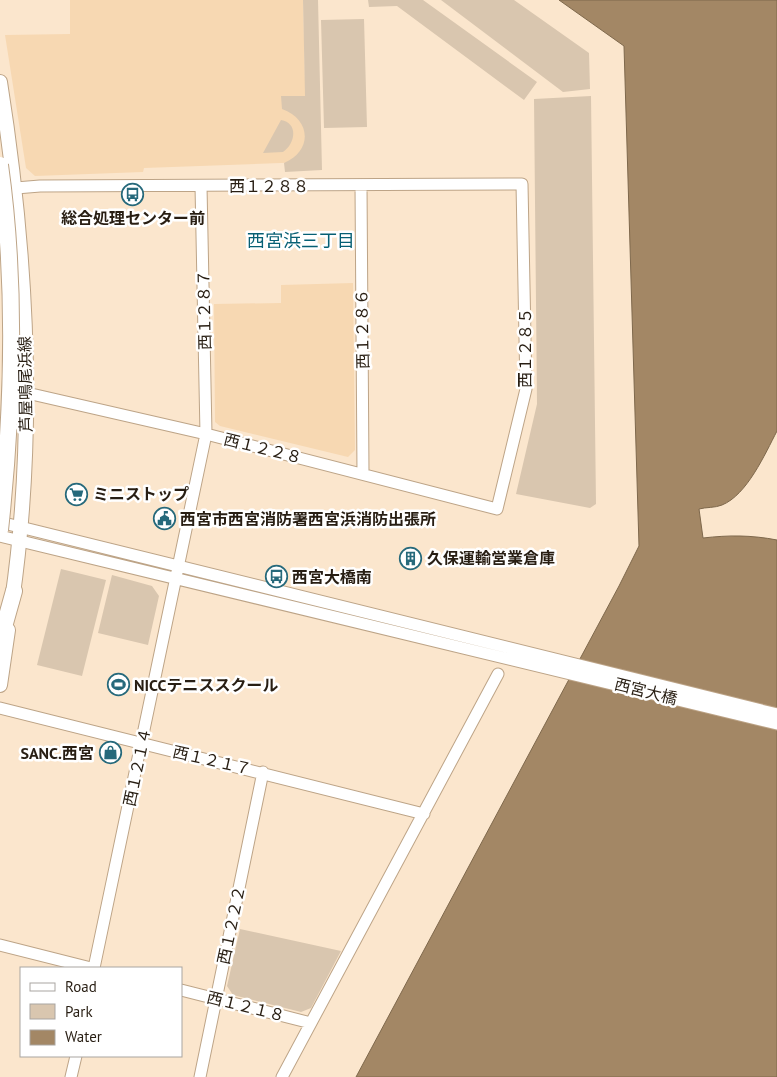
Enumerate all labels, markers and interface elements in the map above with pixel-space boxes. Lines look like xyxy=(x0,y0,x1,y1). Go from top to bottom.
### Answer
street label: 西１２８８ xyxy=(229,176,309,196)
bus stop icon: 総合処理センター前 xyxy=(121,182,145,206)
place label: 総合処理センター前 xyxy=(61,208,205,228)
district label: 西宮浜三丁目 xyxy=(247,229,355,252)
street label: 西１２８７ xyxy=(193,270,215,350)
street label: 西１２８６ xyxy=(351,289,373,369)
street label: 西１２８５ xyxy=(515,308,535,388)
street label: 芦屋鳴尾浜線 xyxy=(14,336,36,432)
street label: 西１２２８ xyxy=(222,429,304,467)
supermarket icon: ミニストップ xyxy=(65,482,89,506)
place label: ミニストップ xyxy=(93,484,189,504)
public building icon: 西宮市西宮消防署西宮浜消防出張所 xyxy=(152,507,176,531)
place label: 西宮市西宮消防署西宮浜消防出張所 xyxy=(180,509,436,529)
building icon: 久保運輸営業倉庫 xyxy=(399,546,423,570)
place label: 久保運輸営業倉庫 xyxy=(427,548,555,568)
bus stop icon: 西宮大橋南 xyxy=(264,565,288,589)
place label: 西宮大橋南 xyxy=(292,567,372,587)
sports icon: NICCテニススクール xyxy=(106,673,130,697)
street label: 西宮大橋 xyxy=(613,674,679,708)
place label: NICCテニススクール xyxy=(134,675,278,695)
street label: 西１２１４ xyxy=(119,726,155,808)
shop icon: SANC.西宮 xyxy=(98,741,122,765)
street label: 西１２１７ xyxy=(171,741,253,779)
place label: SANC.西宮 xyxy=(20,743,94,763)
street label: 西１２２２ xyxy=(213,884,249,966)
legend xyxy=(20,967,182,1057)
text: Road xyxy=(65,977,97,996)
street label: 西１２１８ xyxy=(205,987,287,1025)
text: Park xyxy=(65,1002,93,1021)
text: Water xyxy=(65,1027,102,1046)

